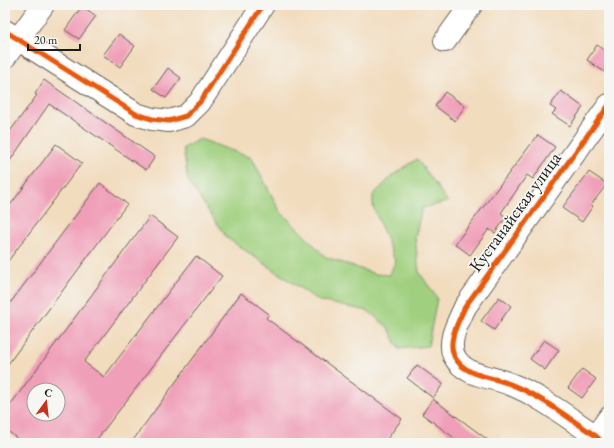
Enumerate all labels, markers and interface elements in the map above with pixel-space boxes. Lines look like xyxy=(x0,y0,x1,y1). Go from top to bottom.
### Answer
scale bar xyxy=(28,26,80,52)
text: 20 m xyxy=(34,32,58,48)
street label: Кустанайская улица xyxy=(463,147,566,276)
north arrow xyxy=(26,382,66,422)
text: С xyxy=(43,385,54,400)

